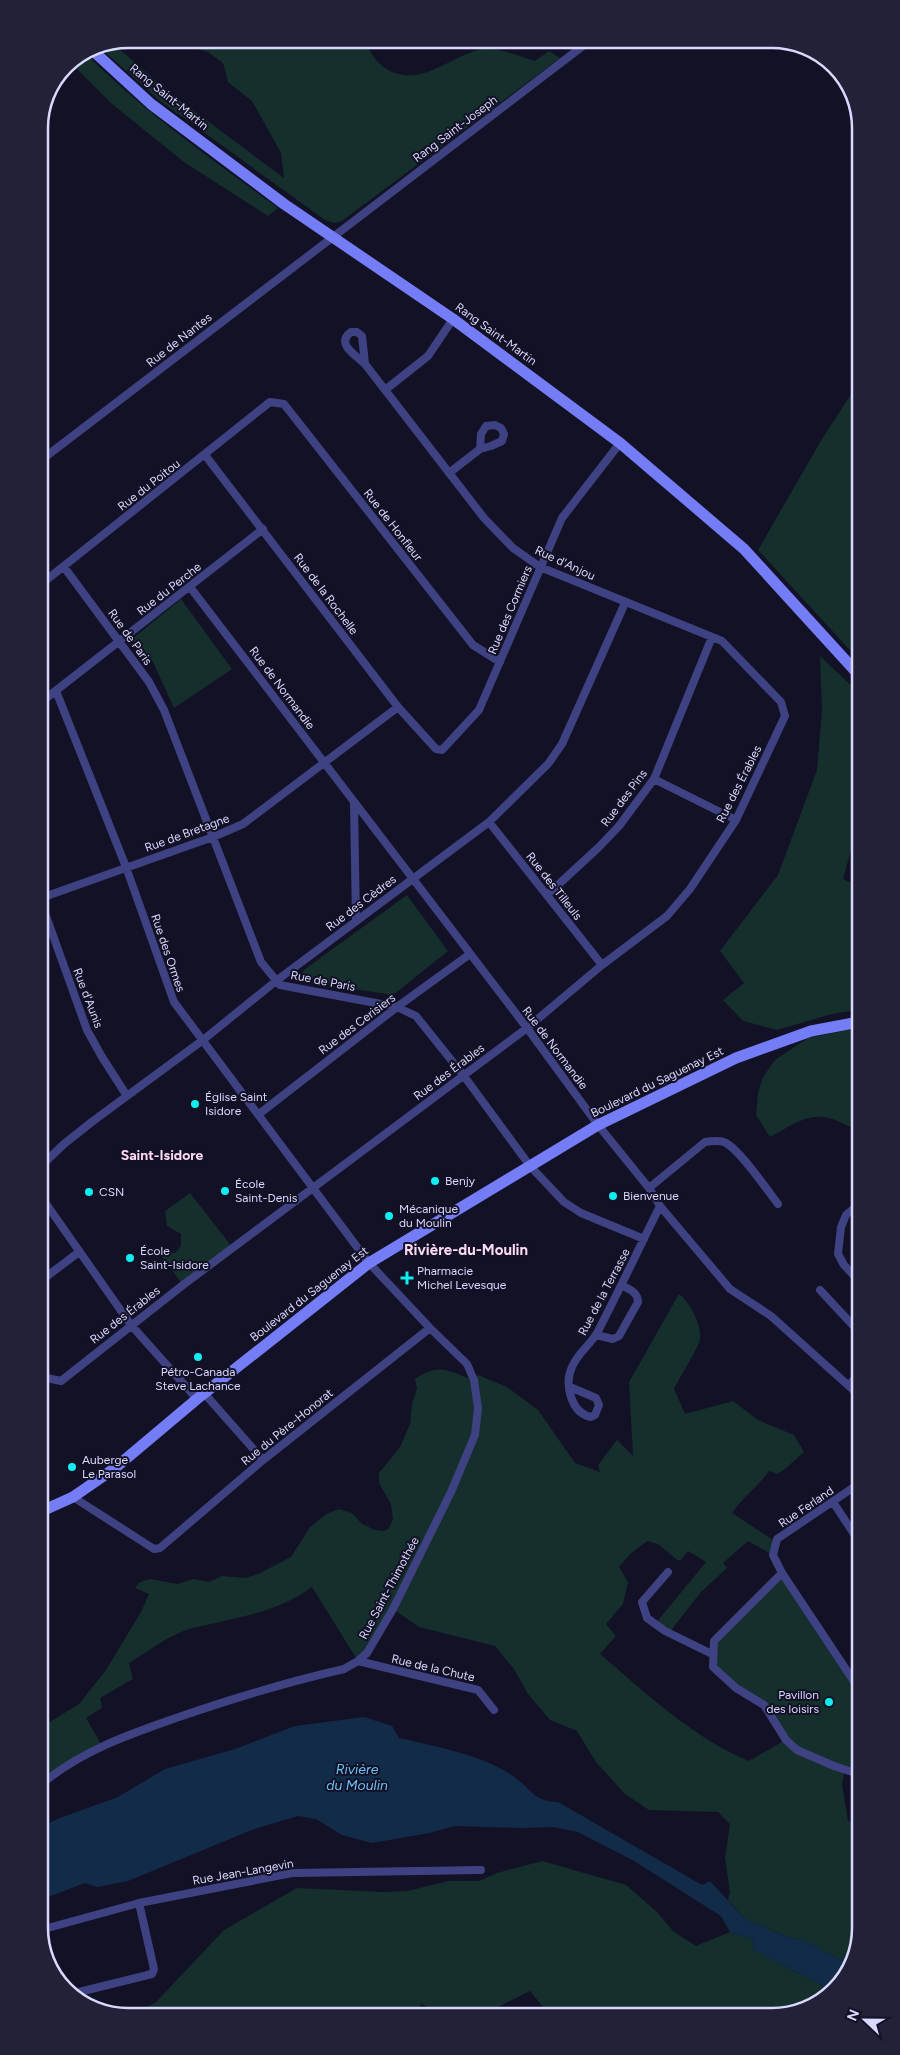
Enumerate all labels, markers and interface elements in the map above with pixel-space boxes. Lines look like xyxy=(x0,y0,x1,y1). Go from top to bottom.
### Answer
street label: Rang Saint-Martin xyxy=(127,61,211,133)
street label: Rang Saint-Joseph xyxy=(410,93,500,165)
street label: Rang Saint-Martin xyxy=(453,300,540,368)
street label: Rue de Nantes xyxy=(144,310,215,370)
street label: Rue du Poitou xyxy=(115,456,183,514)
street label: Rue de Honfleur xyxy=(361,486,425,564)
street label: Rue d'Anjou xyxy=(533,543,597,583)
street label: Rue de la Rochelle xyxy=(291,551,361,638)
street label: Rue du Perche xyxy=(134,559,204,618)
street label: Rue des Cormiers xyxy=(485,563,535,656)
street label: Rue de Paris xyxy=(105,606,155,668)
street label: Rue de Normandie xyxy=(246,644,318,732)
street label: Rue des Érables xyxy=(713,743,765,825)
street label: Rue des Pins xyxy=(598,766,650,829)
street label: Rue de Bretagne xyxy=(143,811,232,855)
street label: Rue des Tilleuls xyxy=(523,849,585,923)
street label: Rue des Cèdres xyxy=(323,872,399,934)
street label: Rue des Ormes xyxy=(148,912,188,994)
street label: Rue d'Aunis xyxy=(70,966,106,1030)
street label: Rue de Paris xyxy=(289,968,357,994)
street label: Rue des Cerisiers xyxy=(316,990,398,1057)
street label: Rue de Normandie xyxy=(519,1004,591,1092)
street label: Rue des Érables xyxy=(411,1041,487,1103)
street label: Boulevard du Saguenay Est xyxy=(588,1044,726,1120)
place label: Église Saint Isidore xyxy=(205,1090,268,1118)
marker: Église Saint Isidore xyxy=(189,1098,201,1110)
district label: Saint-Isidore xyxy=(121,1147,204,1164)
place label: Benjy xyxy=(445,1174,476,1188)
marker: Benjy xyxy=(429,1175,441,1187)
place label: École Saint-Denis xyxy=(235,1177,298,1205)
place label: CSN xyxy=(99,1185,124,1199)
marker: École Saint-Denis xyxy=(219,1185,231,1197)
marker: CSN xyxy=(83,1186,95,1198)
place label: Bienvenue xyxy=(623,1189,679,1203)
marker: Bienvenue xyxy=(607,1190,619,1202)
place label: Mécanique du Moulin xyxy=(399,1202,458,1230)
marker: Mécanique du Moulin xyxy=(383,1210,395,1222)
district label: Rivière-du-Moulin xyxy=(404,1241,528,1259)
street label: Boulevard du Saguenay Est xyxy=(247,1243,371,1344)
place label: École Saint-Isidore xyxy=(140,1244,209,1272)
street label: Rue de la Terrasse xyxy=(575,1246,633,1338)
marker: École Saint-Isidore xyxy=(124,1252,136,1264)
place label: Pharmacie Michel Levesque xyxy=(417,1264,507,1292)
marker: Pharmacie Michel Levesque xyxy=(401,1272,413,1284)
street label: Rue des Érables xyxy=(87,1283,163,1347)
marker: Pétro-Canada Steve Lachance xyxy=(192,1351,204,1363)
place label: Pétro-Canada Steve Lachance xyxy=(155,1365,241,1393)
street label: Rue du Père-Honorat xyxy=(238,1385,336,1468)
place label: Auberge Le Parasol xyxy=(82,1453,136,1481)
marker: Auberge Le Parasol xyxy=(66,1461,78,1473)
street label: Rue Ferland xyxy=(776,1484,836,1530)
street label: Rue Saint-Thimothée xyxy=(356,1534,422,1642)
street label: Rue de la Chute xyxy=(390,1652,476,1684)
place label: Pavillon des loisirs xyxy=(766,1688,819,1716)
marker: Pavillon des loisirs xyxy=(823,1696,835,1708)
water label: Rivière du Moulin xyxy=(326,1761,388,1794)
street label: Rue Jean-Langevin xyxy=(191,1856,295,1888)
north arrow xyxy=(840,1995,890,2045)
text: N xyxy=(844,2007,863,2024)

